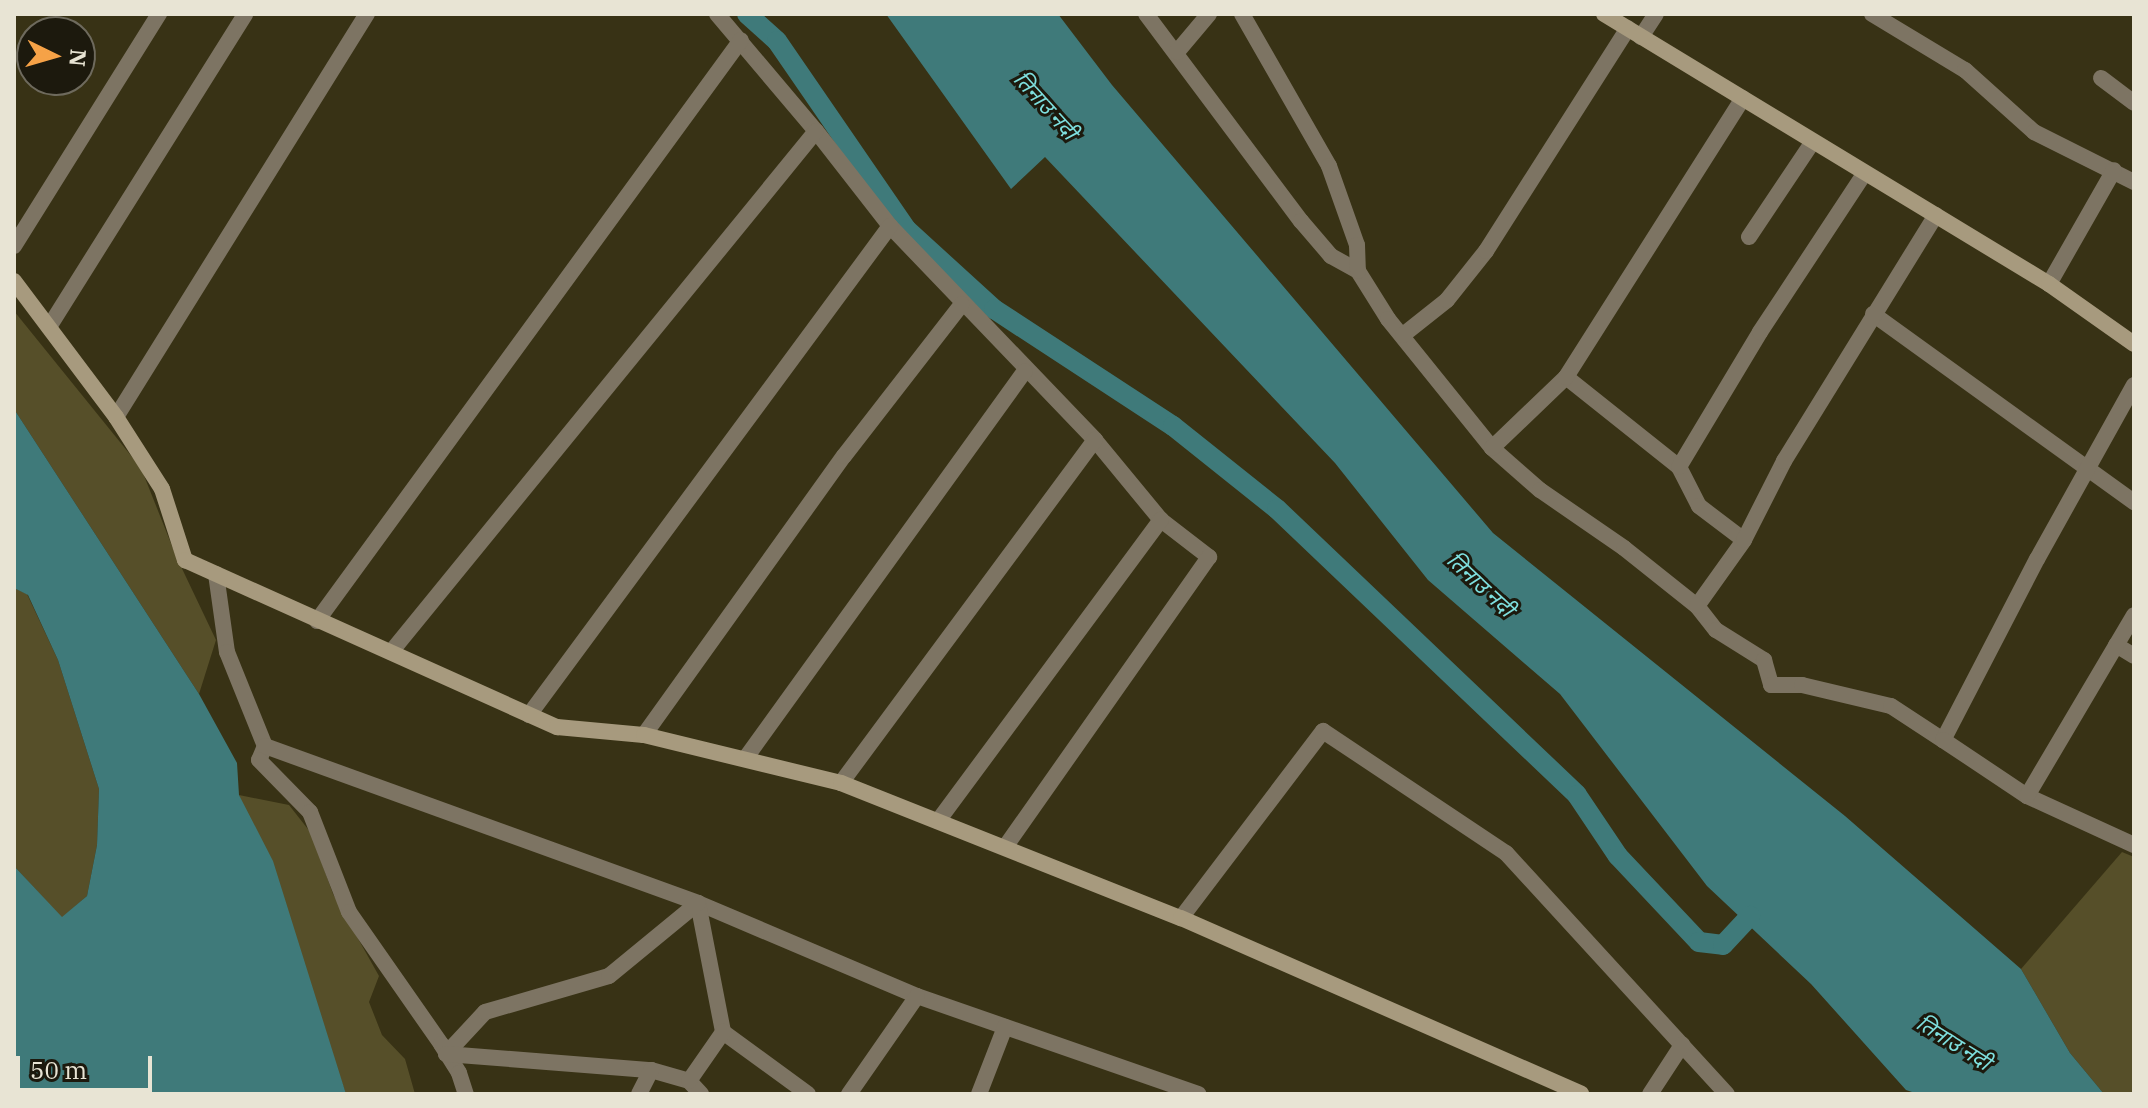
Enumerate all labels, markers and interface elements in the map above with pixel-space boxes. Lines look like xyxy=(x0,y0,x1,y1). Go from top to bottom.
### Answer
north arrow xyxy=(16,16,96,96)
text: N xyxy=(63,48,94,68)
water label: तिनाउ नदी xyxy=(1009,66,1083,144)
water label: तिनाउ नदी xyxy=(1442,546,1520,622)
water label: तिनाउ नदी xyxy=(1912,1009,1996,1075)
scale bar xyxy=(20,1040,156,1090)
text: 50 m xyxy=(30,1054,87,1086)

